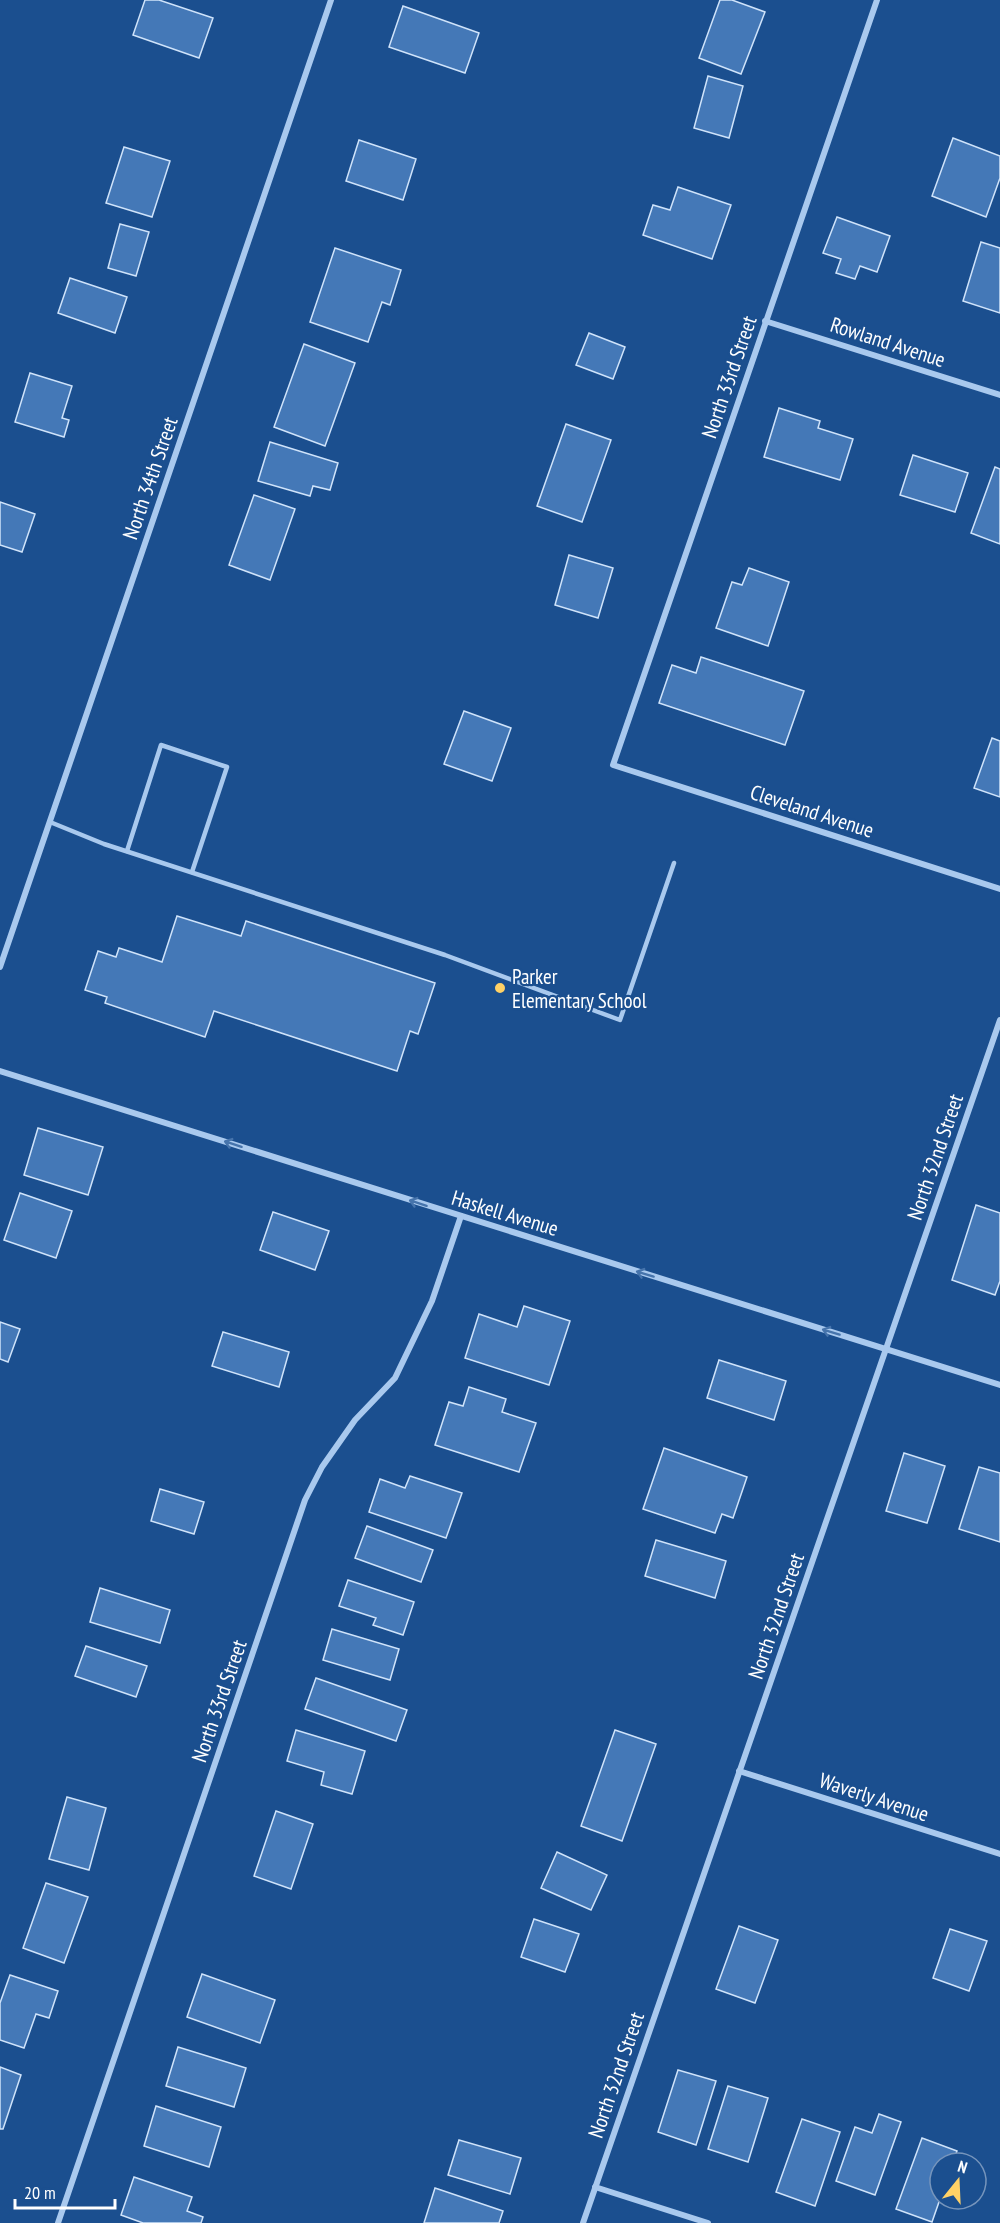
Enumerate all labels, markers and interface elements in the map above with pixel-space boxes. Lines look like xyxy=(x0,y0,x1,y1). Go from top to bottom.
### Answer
street label: Rowland Avenue xyxy=(827,311,949,373)
street label: North 33rd Street xyxy=(695,312,763,442)
street label: North 34th Street xyxy=(116,413,184,543)
street label: Cleveland Avenue xyxy=(747,778,877,844)
place label: Parker Elementary School xyxy=(512,963,647,1014)
marker: Parker Elementary School xyxy=(493,981,507,995)
street label: North 32nd Street xyxy=(901,1090,969,1223)
one-way arrow xyxy=(224,1138,243,1149)
street label: Haskell Avenue xyxy=(448,1184,562,1242)
one-way arrow xyxy=(409,1197,428,1208)
one-way arrow xyxy=(636,1268,655,1279)
one-way arrow xyxy=(822,1326,841,1337)
street label: North 32nd Street xyxy=(742,1549,810,1682)
street label: North 33rd Street xyxy=(185,1636,253,1766)
street label: Waverly Avenue xyxy=(816,1767,932,1827)
street label: North 32nd Street xyxy=(582,2008,650,2141)
north arrow xyxy=(928,2151,988,2211)
text: N xyxy=(955,2156,970,2178)
scale bar xyxy=(15,2172,116,2210)
text: 20 m xyxy=(24,2181,56,2204)

